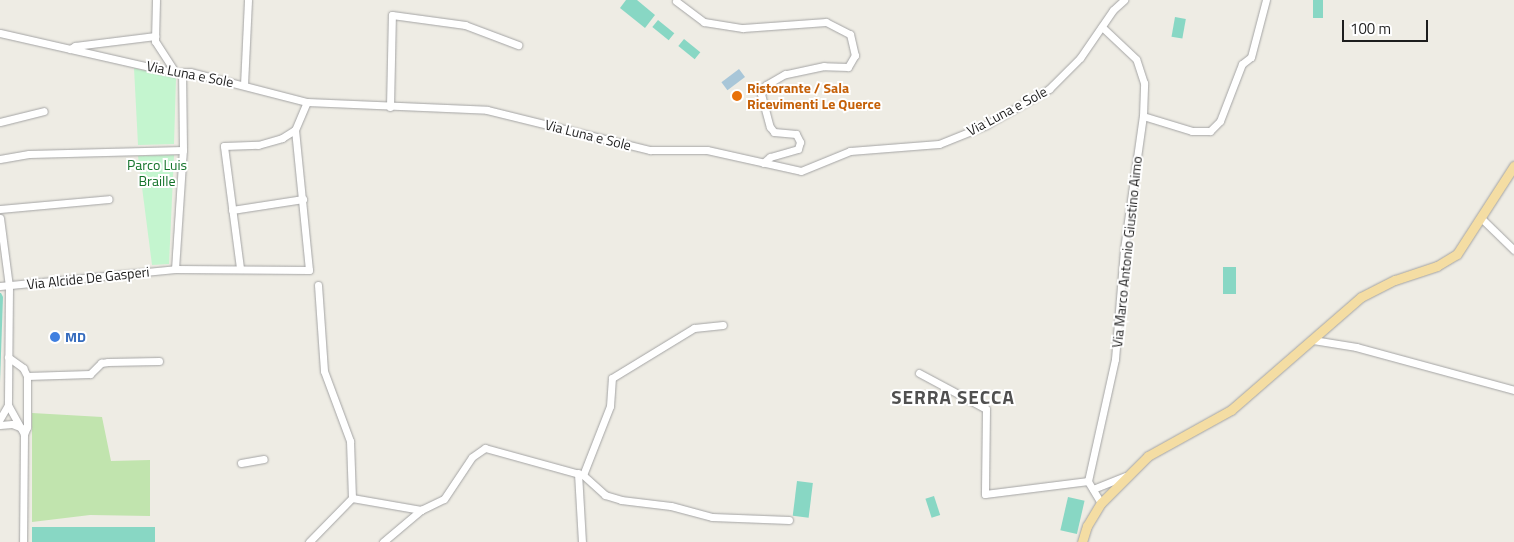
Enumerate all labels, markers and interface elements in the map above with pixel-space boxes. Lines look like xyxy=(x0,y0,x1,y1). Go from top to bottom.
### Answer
scale bar xyxy=(1344,10,1430,42)
text: 100 m xyxy=(1350,17,1391,40)
street label: Via Luna e Sole xyxy=(145,57,235,91)
place label: Ristorante / Sala Ricevimenti Le Querce xyxy=(747,80,881,112)
street label: Via Luna e Sole xyxy=(964,83,1050,139)
marker: Ristorante / Sala Ricevimenti Le Querce xyxy=(731,90,743,102)
street label: Via Luna e Sole xyxy=(543,116,633,154)
street label: Via Marco Antonio Giustino Aimo xyxy=(1109,155,1145,349)
park label: Parco Luis Braille xyxy=(127,157,187,190)
street label: Via Alcide De Gasperi xyxy=(26,263,150,293)
place label: MD xyxy=(65,329,86,345)
marker: MD xyxy=(49,331,61,343)
district label: SERRA SECCA xyxy=(890,386,1016,408)

